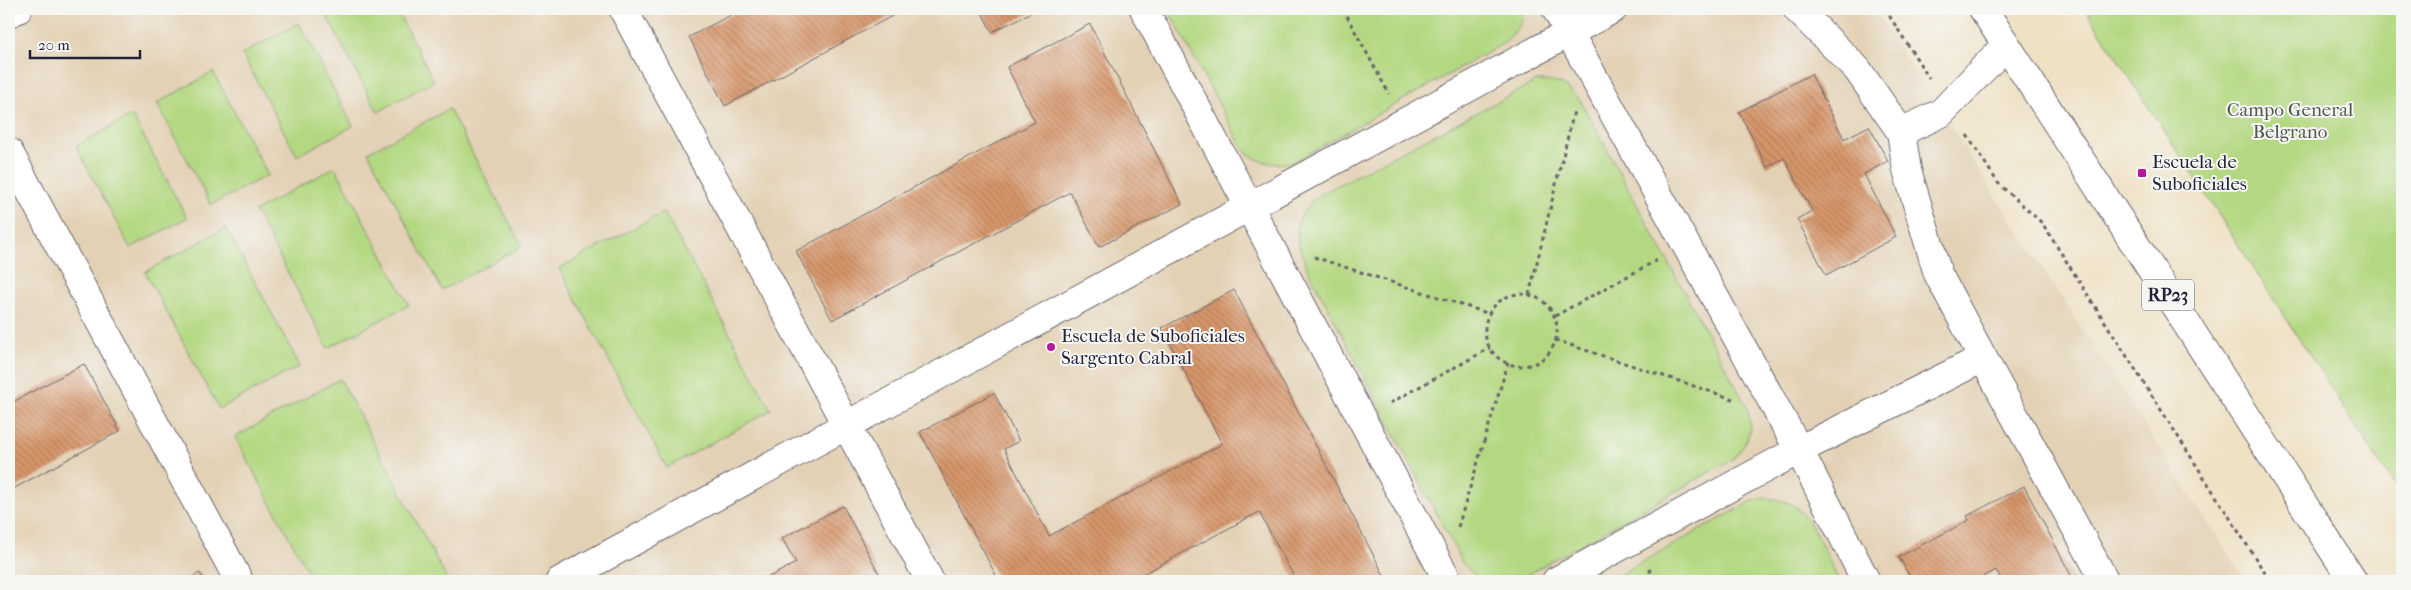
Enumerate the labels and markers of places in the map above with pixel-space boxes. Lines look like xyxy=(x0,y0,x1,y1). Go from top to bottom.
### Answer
place label: Escuela de Suboficiales xyxy=(2152,151,2247,195)
marker: Escuela de Suboficiales xyxy=(2136,167,2148,179)
place label: Escuela de Suboficiales Sargento Cabral xyxy=(1061,325,1245,369)
marker: Escuela de Suboficiales Sargento Cabral xyxy=(1045,341,1057,353)

